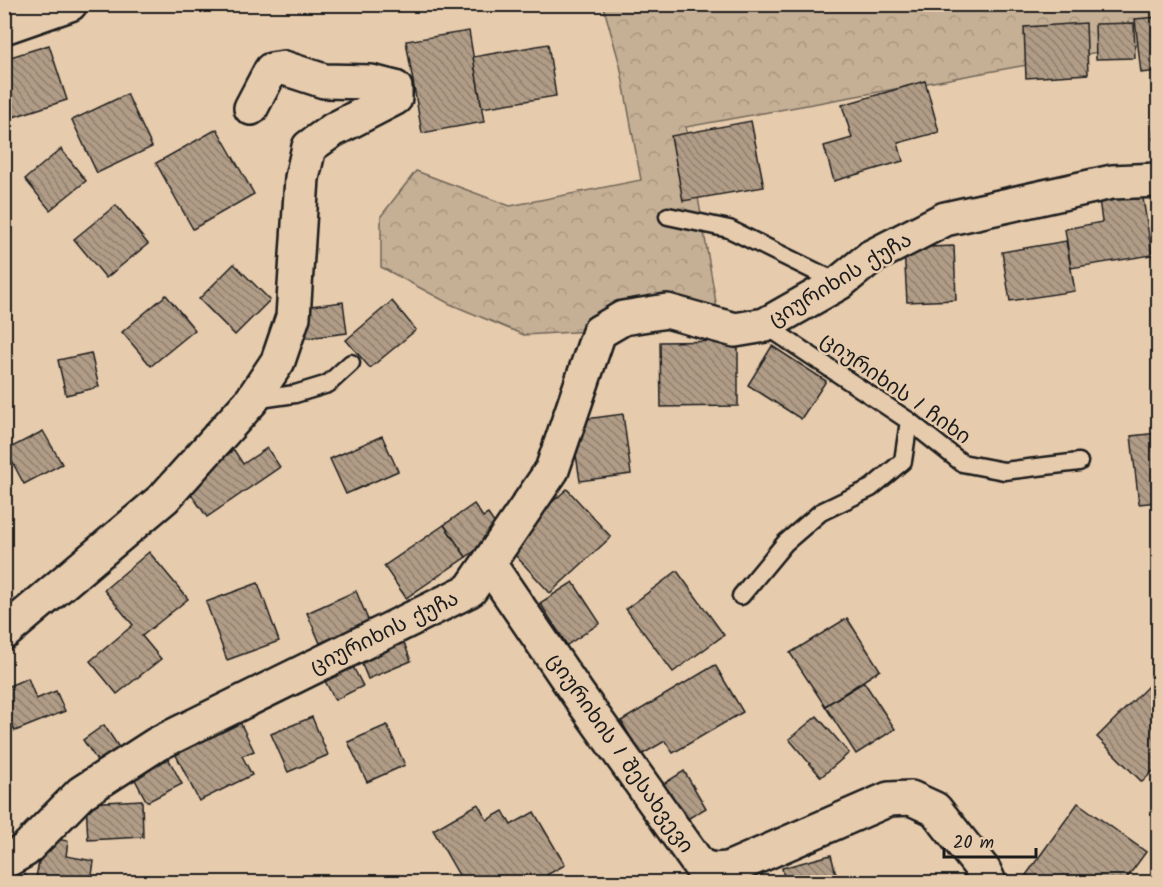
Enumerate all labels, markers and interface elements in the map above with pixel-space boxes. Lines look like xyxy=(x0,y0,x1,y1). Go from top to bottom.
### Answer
street label: ციურიხის ქუჩა xyxy=(763,224,919,336)
street label: ციურიხის I ჩიხი xyxy=(813,325,977,454)
street label: ციურიხის ქუჩა xyxy=(304,583,465,684)
street label: ციურიხის I შესახვევი xyxy=(538,647,702,861)
scale bar xyxy=(944,821,1036,859)
text: 20 m xyxy=(953,829,994,858)

